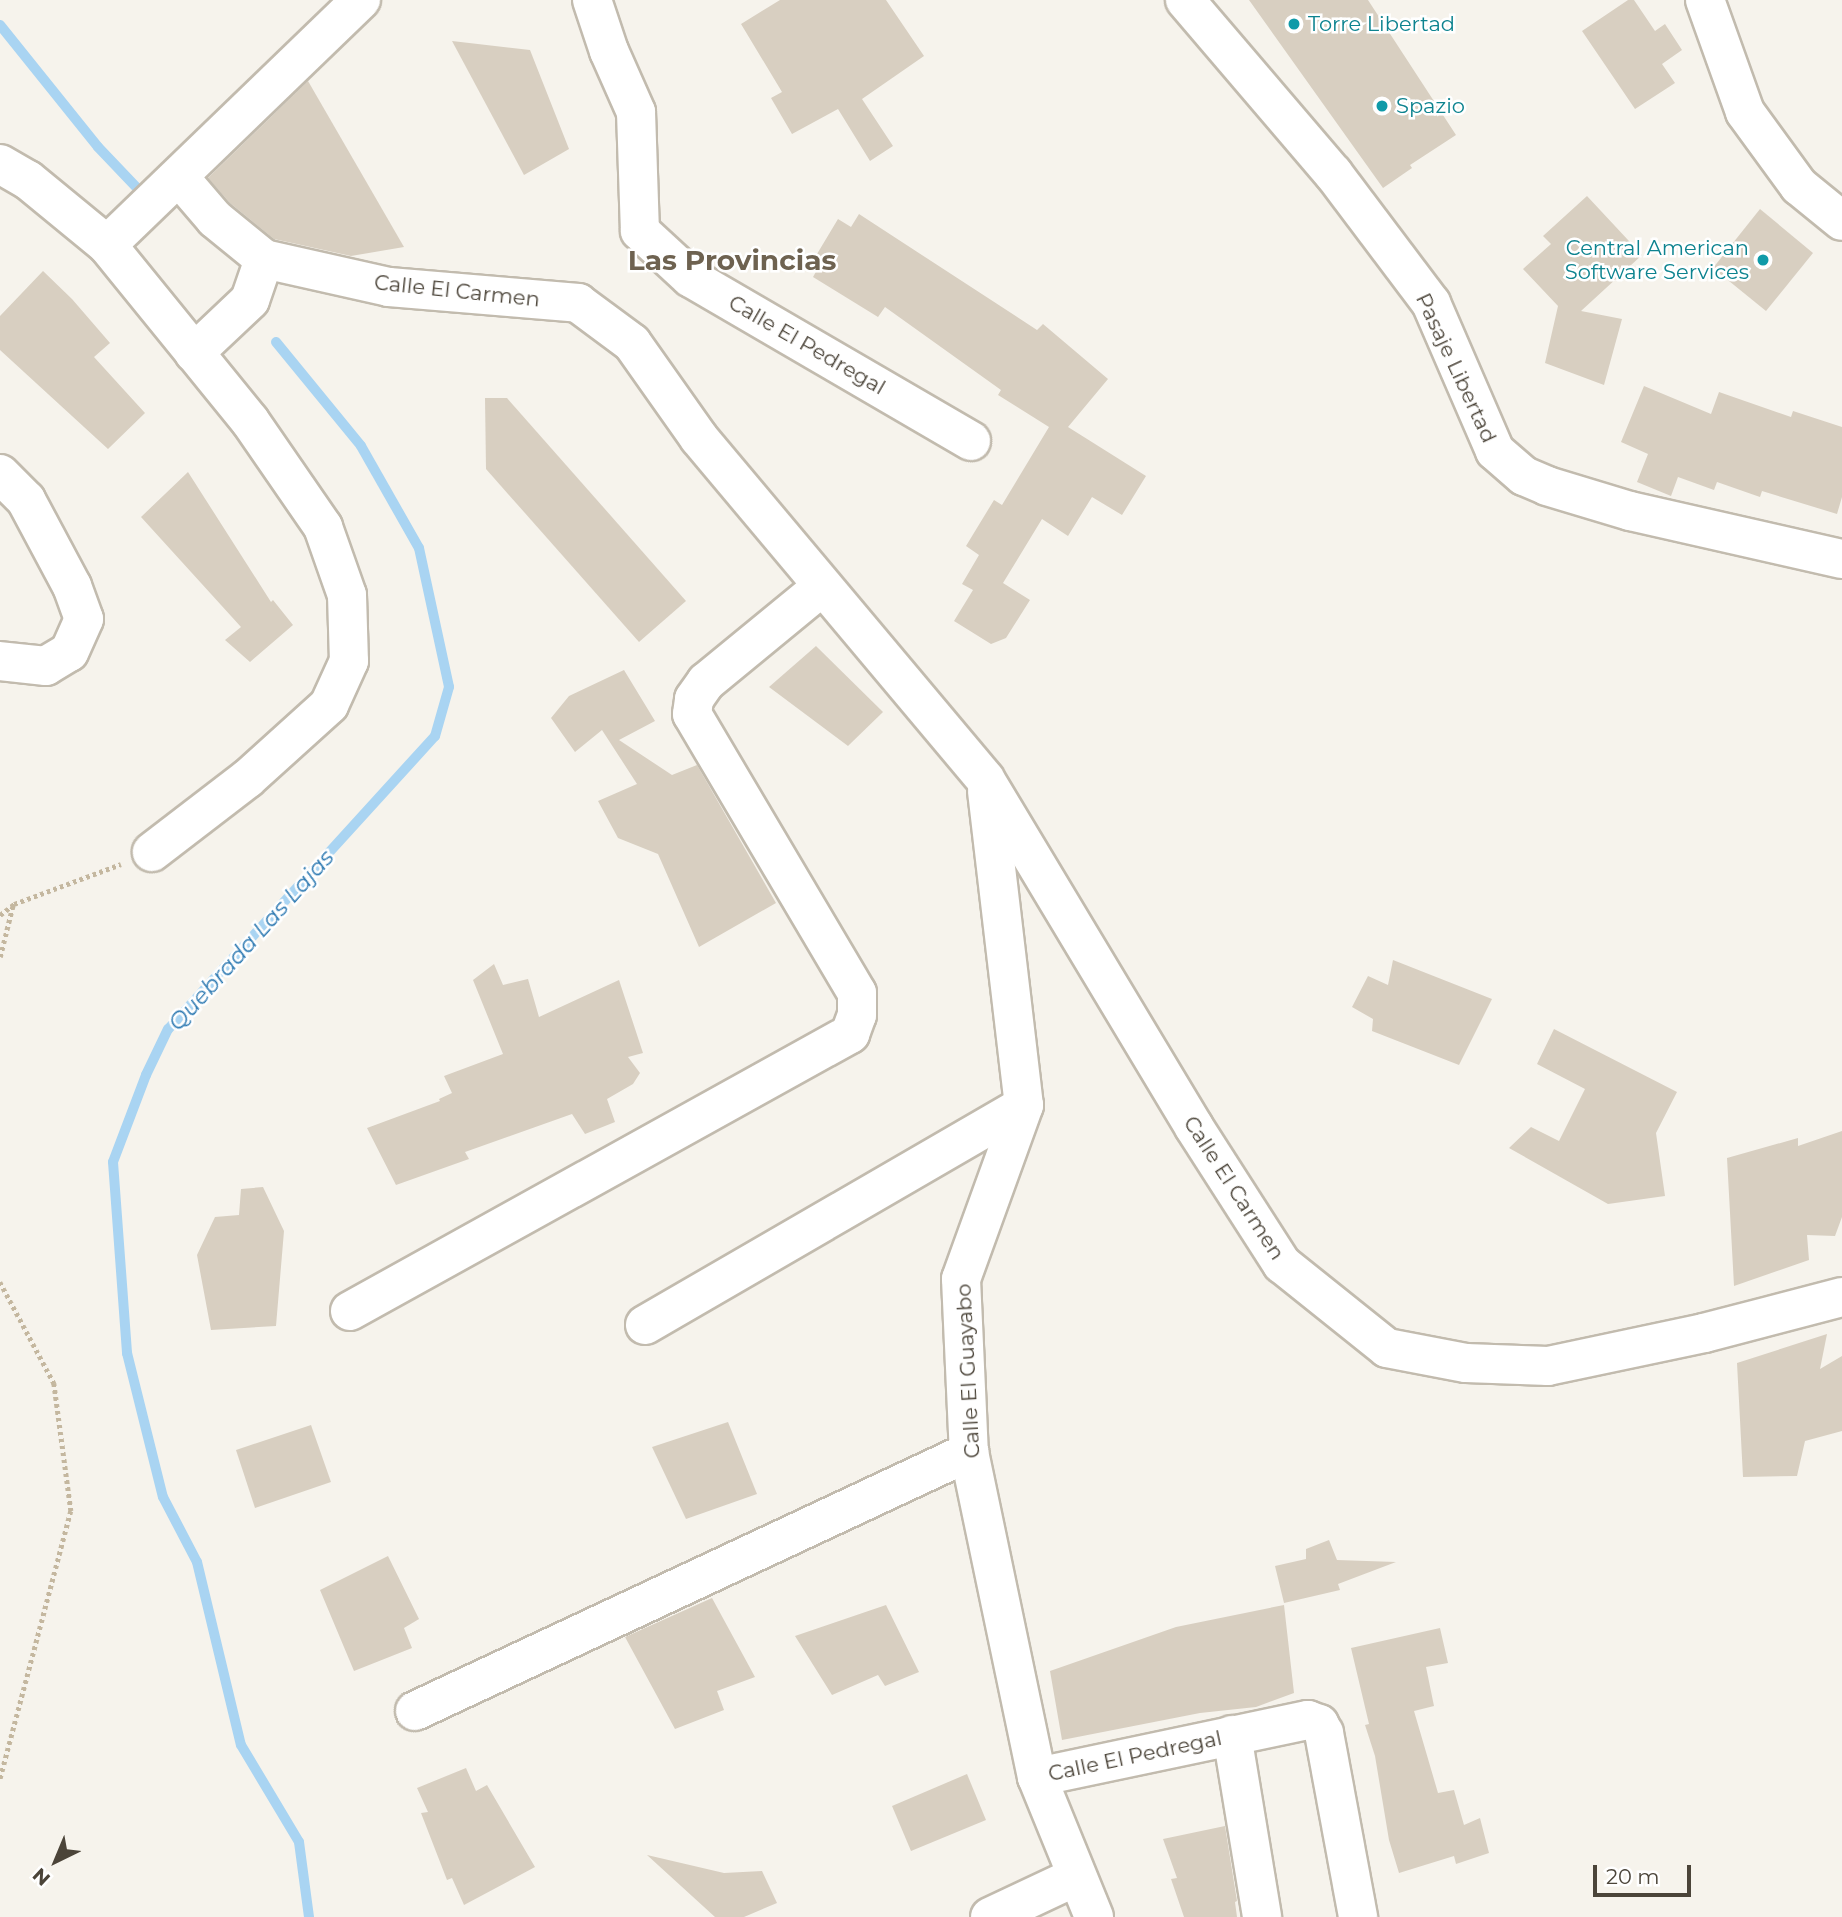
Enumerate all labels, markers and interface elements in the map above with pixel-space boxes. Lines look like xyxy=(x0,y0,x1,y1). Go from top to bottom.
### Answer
place label: Torre Libertad xyxy=(1308,11,1455,37)
marker: Torre Libertad xyxy=(1286,16,1302,32)
place label: Spazio xyxy=(1396,93,1465,119)
marker: Spazio xyxy=(1374,98,1390,114)
place label: Central American Software Services xyxy=(1565,235,1749,285)
district label: Las Provincias xyxy=(628,243,836,277)
marker: Central American Software Services xyxy=(1755,252,1771,268)
street label: Calle El Carmen xyxy=(373,270,541,312)
street label: Pasaje Libertad xyxy=(1410,289,1502,447)
street label: Calle El Pedregal xyxy=(724,290,890,400)
water label: Quebrada Las Lajas xyxy=(162,844,340,1036)
street label: Calle El Carmen xyxy=(1178,1111,1290,1265)
street label: Calle El Guayabo xyxy=(951,1283,985,1459)
street label: Calle El Pedregal xyxy=(1046,1725,1224,1787)
north arrow xyxy=(21,1826,91,1896)
scale bar xyxy=(1597,1850,1695,1894)
text: N xyxy=(28,1863,55,1890)
text: 20 m xyxy=(1606,1864,1660,1889)

